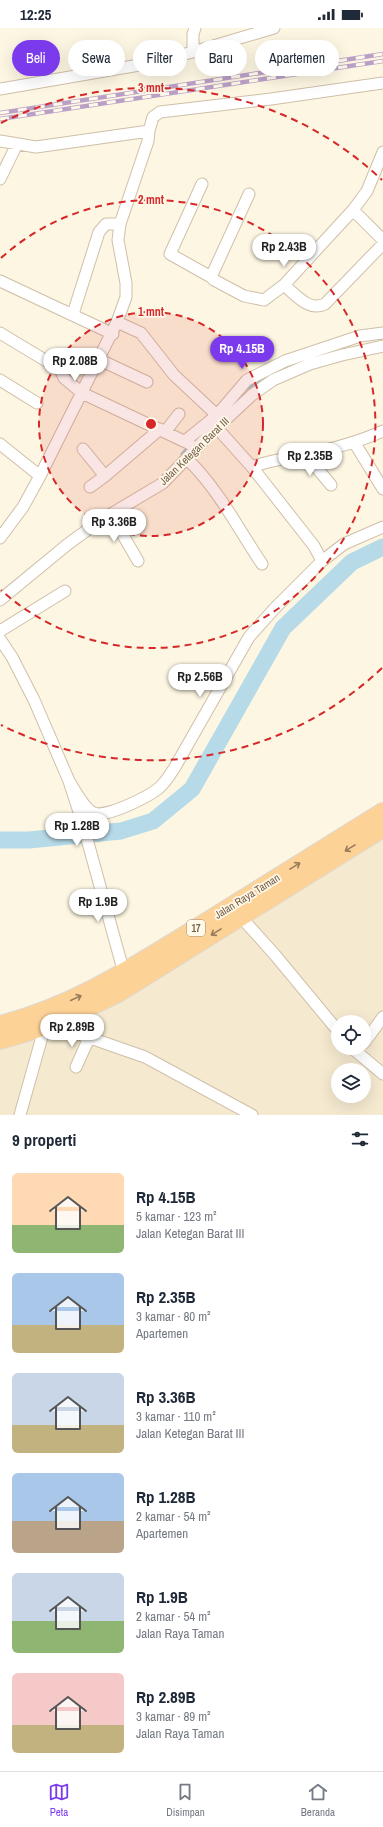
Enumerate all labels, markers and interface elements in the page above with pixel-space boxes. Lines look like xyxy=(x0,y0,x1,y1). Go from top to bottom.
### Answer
text: 12:25 xyxy=(20,4,51,25)
chip: Beli xyxy=(12,40,60,76)
chip: Sewa xyxy=(68,40,125,76)
chip: Filter xyxy=(133,40,187,76)
chip: Baru xyxy=(195,40,247,76)
chip: Apartemen xyxy=(255,40,339,76)
text: 3 mnt xyxy=(138,80,165,96)
text: 2 mnt xyxy=(138,192,165,208)
pin: Rp 2.43B xyxy=(243,234,325,268)
text: Rp 2.43B xyxy=(261,238,307,255)
text: 1 mnt xyxy=(138,304,165,320)
pin: Rp 4.15B xyxy=(201,336,283,370)
text: Rp 4.15B xyxy=(219,340,265,357)
pin: Rp 2.08B xyxy=(34,348,116,382)
text: Rp 2.08B xyxy=(52,352,98,369)
street label: Jalan Ketegan Barat III xyxy=(156,414,232,488)
centre of rings xyxy=(144,417,158,431)
pin: Rp 2.35B xyxy=(269,443,351,477)
text: Rp 2.35B xyxy=(287,447,333,464)
pin: Rp 3.36B xyxy=(73,509,155,543)
text: Rp 3.36B xyxy=(91,513,137,530)
pin: Rp 2.56B xyxy=(159,664,241,698)
text: Rp 2.56B xyxy=(177,668,223,685)
pin: Rp 1.28B xyxy=(36,813,118,847)
text: Rp 1.28B xyxy=(54,817,100,834)
one-way arrow xyxy=(344,845,356,853)
one-way arrow xyxy=(289,862,300,870)
street label: Jalan Raya Taman xyxy=(212,870,282,922)
pin: Rp 1.9B xyxy=(61,889,135,923)
text: Rp 1.9B xyxy=(78,893,118,910)
road number: 17 xyxy=(187,920,205,936)
one-way arrow xyxy=(210,928,222,936)
one-way arrow xyxy=(70,994,82,1001)
pin: Rp 2.89B xyxy=(31,1014,113,1048)
map controls xyxy=(331,1015,371,1103)
button: locate xyxy=(331,1015,371,1055)
text: Rp 2.89B xyxy=(49,1018,95,1035)
button: layers xyxy=(331,1063,371,1103)
text: 9 properti xyxy=(12,1128,76,1151)
icon: filters xyxy=(349,1128,371,1150)
text: Rp 4.15B xyxy=(136,1185,196,1208)
icon: home xyxy=(44,1189,92,1237)
text: 5 kamar · 123 m² xyxy=(136,1208,217,1225)
text: Jalan Ketegan Barat III xyxy=(136,1225,244,1242)
text: Rp 2.35B xyxy=(136,1285,196,1308)
icon: home xyxy=(44,1289,92,1337)
text: 3 kamar · 80 m² xyxy=(136,1308,211,1325)
text: Apartemen xyxy=(136,1325,188,1342)
text: Rp 3.36B xyxy=(136,1385,196,1408)
icon: home xyxy=(44,1389,92,1437)
text: 3 kamar · 110 m² xyxy=(136,1408,216,1425)
text: Jalan Ketegan Barat III xyxy=(136,1425,244,1442)
text: Rp 1.28B xyxy=(136,1485,196,1508)
icon: home xyxy=(44,1489,92,1537)
text: 2 kamar · 54 m² xyxy=(136,1508,211,1525)
text: Apartemen xyxy=(136,1525,188,1542)
text: Rp 1.9B xyxy=(136,1585,188,1608)
icon: home xyxy=(44,1589,92,1637)
text: 2 kamar · 54 m² xyxy=(136,1608,211,1625)
text: Jalan Raya Taman xyxy=(136,1625,224,1642)
text: Rp 2.89B xyxy=(136,1685,196,1708)
icon: home xyxy=(44,1689,92,1737)
text: 3 kamar · 89 m² xyxy=(136,1708,211,1725)
text: Jalan Raya Taman xyxy=(136,1725,224,1742)
tab: Peta xyxy=(48,1781,70,1819)
tab: Disimpan xyxy=(166,1781,205,1819)
tab: Beranda xyxy=(301,1781,335,1819)

